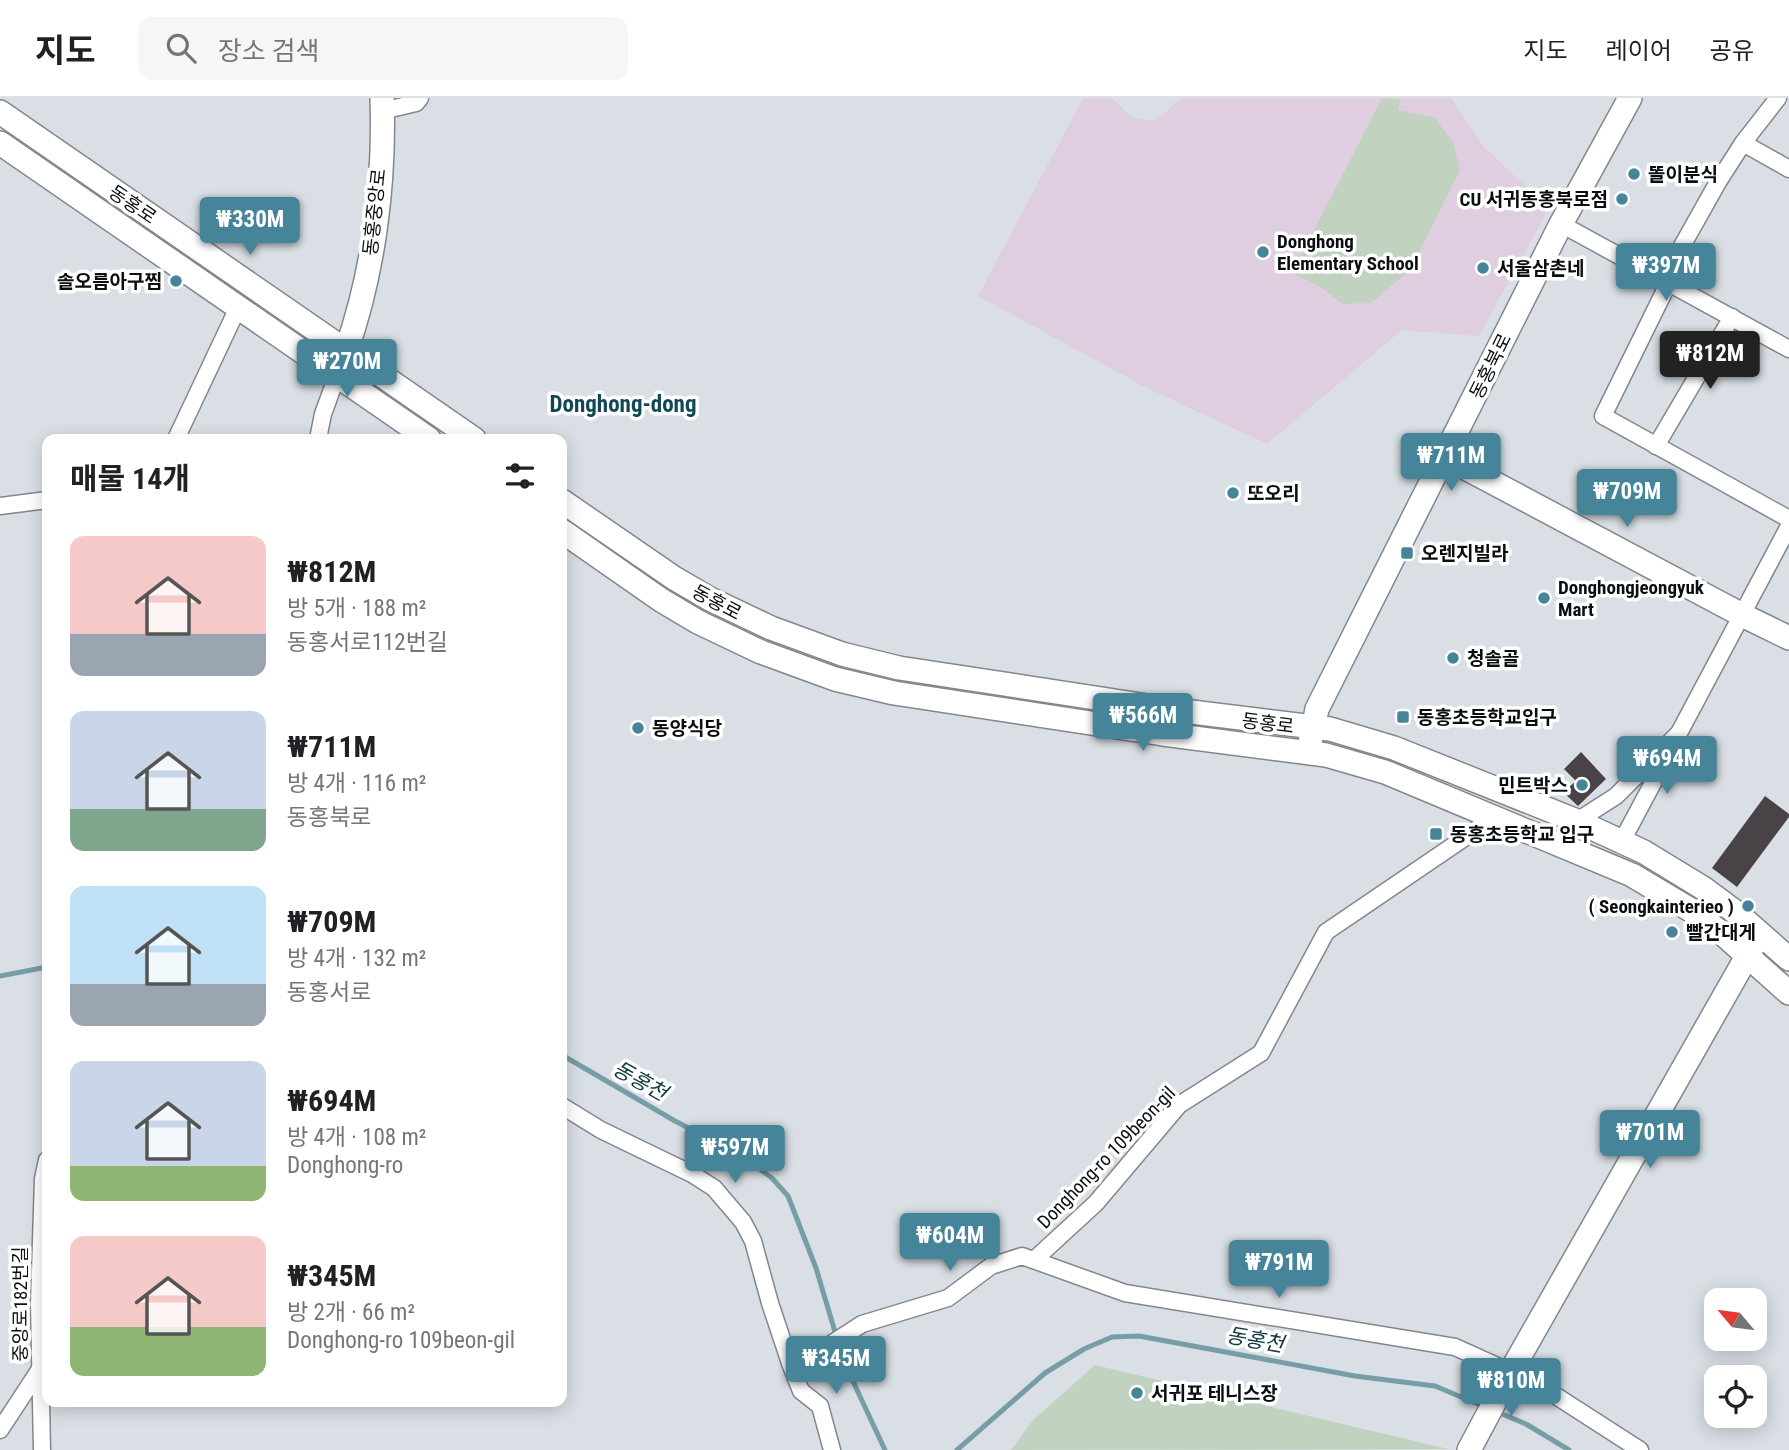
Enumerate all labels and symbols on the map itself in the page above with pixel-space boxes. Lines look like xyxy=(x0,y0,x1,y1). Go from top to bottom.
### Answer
place label: 똘이분식 xyxy=(1648,163,1718,186)
marker: 똘이분식 xyxy=(1626,166,1642,182)
street label: 동홍중앙로 xyxy=(358,167,391,257)
street label: 동홍로 xyxy=(105,180,161,229)
place label: CU 서귀동홍북로점 xyxy=(1460,188,1608,211)
marker: CU 서귀동홍북로점 xyxy=(1614,191,1630,207)
pin: ₩330M xyxy=(201,198,299,257)
place label: Donghong Elementary School xyxy=(1277,230,1419,275)
marker: Donghong Elementary School xyxy=(1255,244,1271,260)
pin: ₩397M xyxy=(1617,244,1715,303)
place label: 서울삼촌네 xyxy=(1497,257,1584,280)
marker: 서울삼촌네 xyxy=(1475,260,1491,276)
place label: 솔오름아구찜 xyxy=(57,270,162,293)
marker: 솔오름아구찜 xyxy=(168,273,184,289)
street label: 동홍북로 xyxy=(1465,330,1516,403)
pin: ₩812M xyxy=(1661,331,1759,391)
pin: ₩270M xyxy=(298,340,396,399)
district label: Donghong-dong xyxy=(549,391,697,418)
pin: ₩711M xyxy=(1402,434,1500,493)
pin: ₩709M xyxy=(1578,470,1676,529)
place label: 또오리 xyxy=(1247,482,1299,505)
marker: 또오리 xyxy=(1225,485,1241,501)
place label: 오렌지빌라 xyxy=(1421,542,1509,565)
marker: 오렌지빌라 xyxy=(1399,545,1415,561)
place label: Donghongjeongyuk Mart xyxy=(1558,576,1705,621)
street label: 동홍로 xyxy=(688,580,745,625)
marker: Donghongjeongyuk Mart xyxy=(1536,590,1552,606)
place label: 청솔골 xyxy=(1467,647,1519,670)
marker: 청솔골 xyxy=(1445,650,1461,666)
pin: ₩566M xyxy=(1094,694,1192,753)
place label: 동홍초등학교입구 xyxy=(1417,706,1557,729)
street label: 동홍로 xyxy=(1241,709,1295,738)
marker: 동홍초등학교입구 xyxy=(1395,709,1411,725)
place label: 동양식당 xyxy=(652,717,722,740)
marker: 동양식당 xyxy=(630,720,646,736)
pin: ₩694M xyxy=(1618,736,1716,796)
place label: 민트박스 xyxy=(1498,774,1568,797)
marker: 민트박스 xyxy=(1574,777,1590,793)
place label: 동홍초등학교 입구 xyxy=(1450,823,1594,846)
marker: 동홍초등학교 입구 xyxy=(1428,826,1444,842)
place label: ( Seongkainterieo ) xyxy=(1589,895,1734,918)
marker: ( Seongkainterieo ) xyxy=(1740,898,1756,914)
place label: 빨간대게 xyxy=(1686,921,1756,944)
marker: 빨간대게 xyxy=(1664,924,1680,940)
water label: 동홍천 xyxy=(609,1056,674,1107)
street label: Donghong-ro 109beon-gil xyxy=(1033,1082,1180,1233)
pin: ₩701M xyxy=(1601,1110,1699,1170)
pin: ₩597M xyxy=(686,1126,784,1185)
pin: ₩604M xyxy=(901,1214,999,1273)
pin: ₩791M xyxy=(1230,1240,1328,1300)
street label: 중앙로182번길 xyxy=(9,1246,32,1362)
north arrow xyxy=(1704,1288,1768,1351)
water label: 동홍천 xyxy=(1224,1323,1288,1357)
pin: ₩345M xyxy=(787,1336,885,1396)
pin: ₩810M xyxy=(1462,1358,1560,1418)
place label: 서귀포 테니스장 xyxy=(1151,1382,1278,1405)
marker: 서귀포 테니스장 xyxy=(1129,1385,1145,1401)

